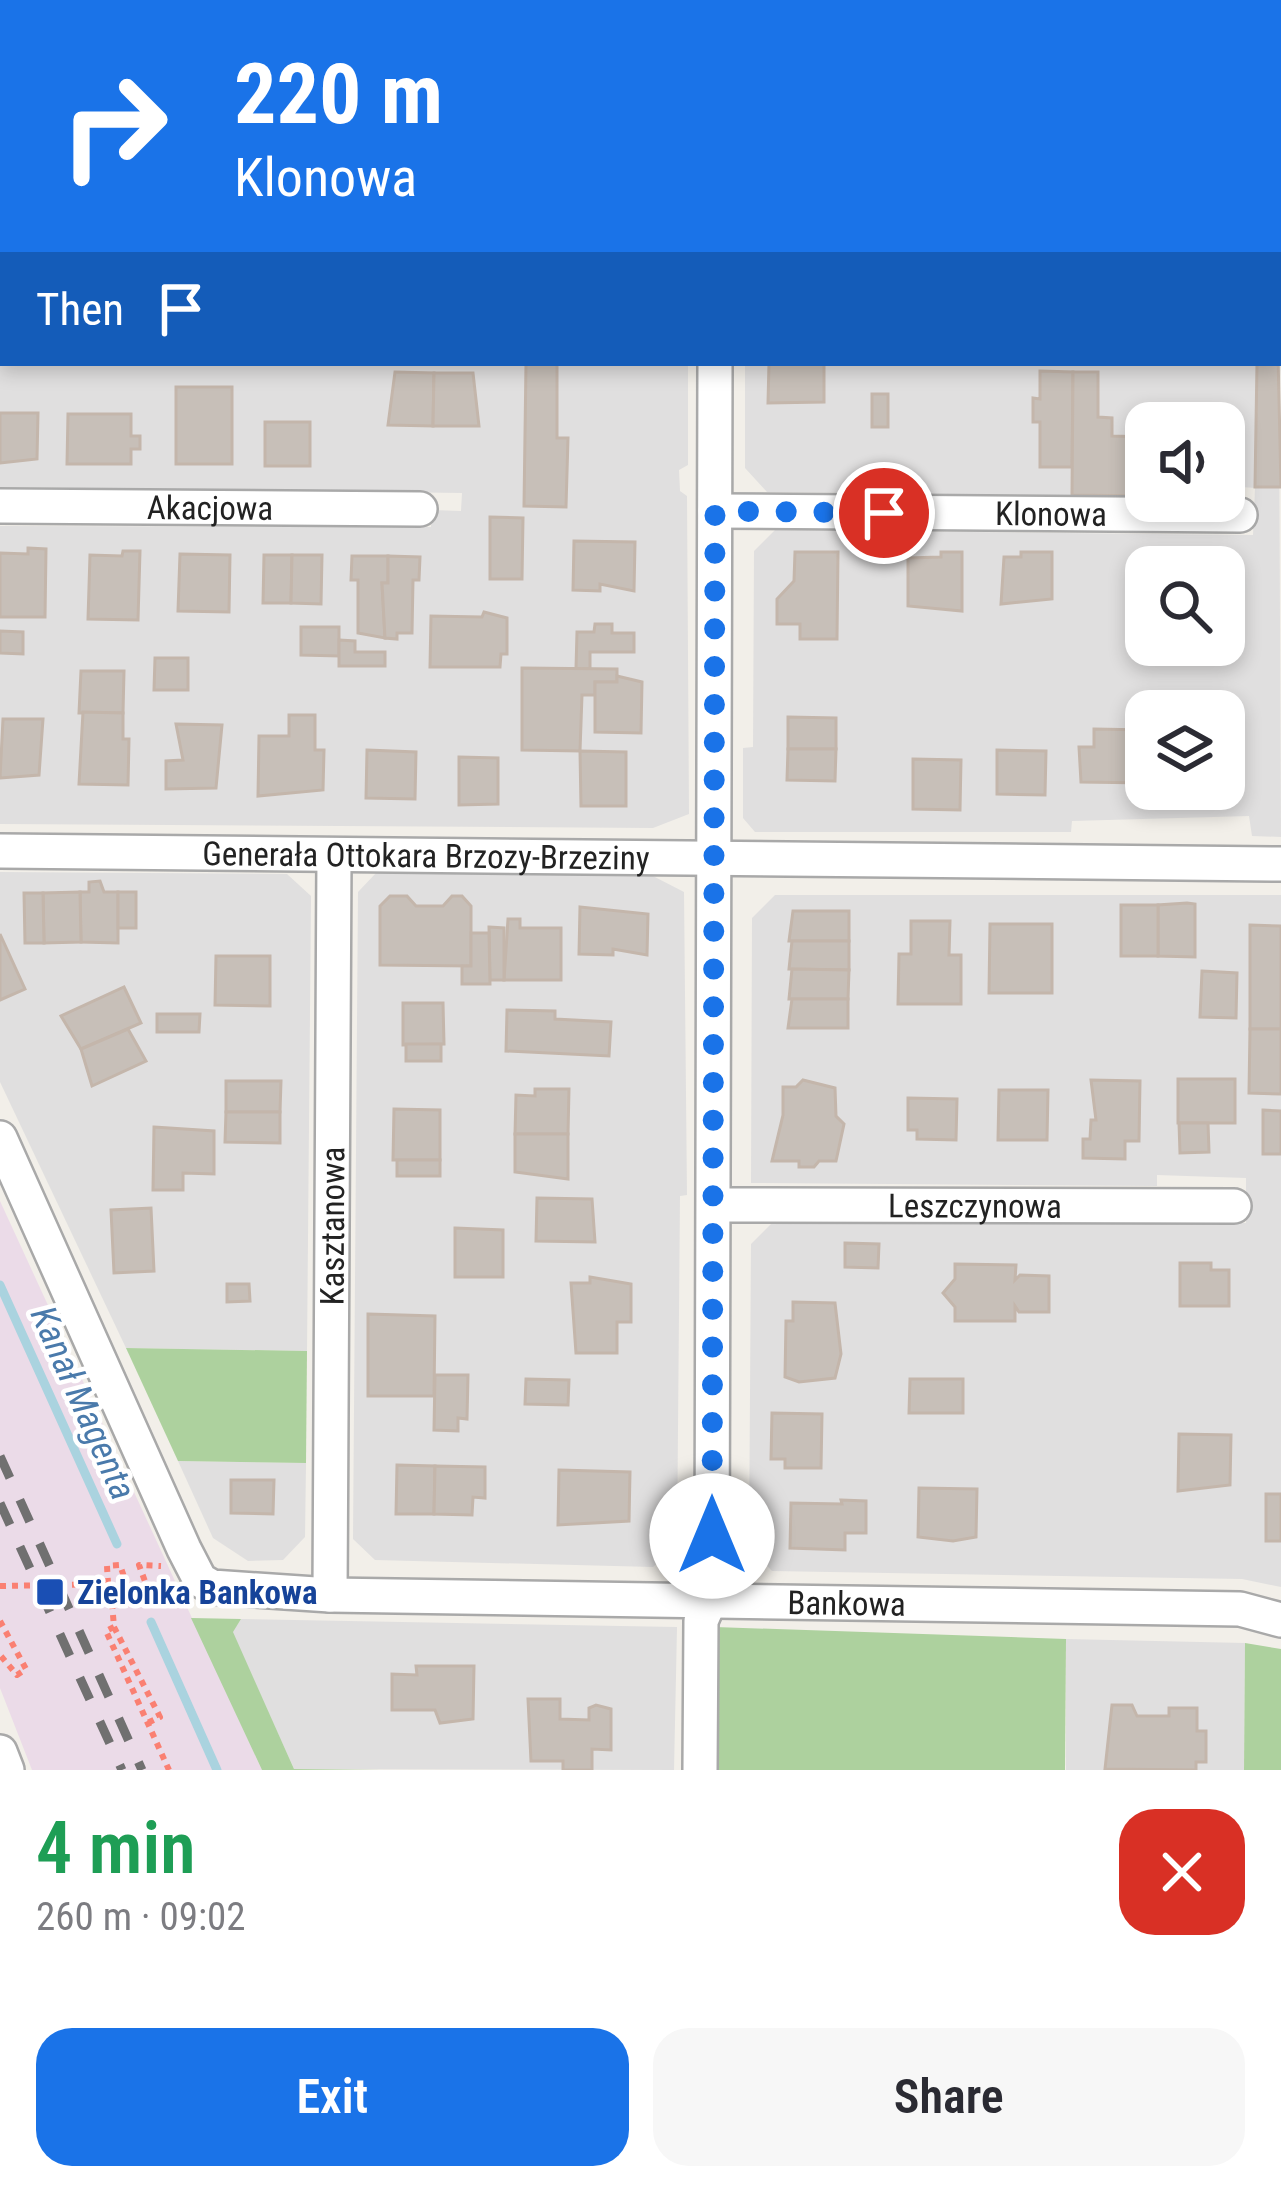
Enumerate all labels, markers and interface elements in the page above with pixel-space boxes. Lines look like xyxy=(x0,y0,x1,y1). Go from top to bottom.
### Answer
text: 220 m xyxy=(234,45,443,144)
icon: right xyxy=(36,48,192,204)
text: Klonowa xyxy=(234,146,417,209)
icon: arrive xyxy=(148,276,214,342)
text: Then xyxy=(36,283,124,336)
map controls xyxy=(1125,402,1245,810)
button: sound xyxy=(1125,402,1245,522)
pin xyxy=(833,462,935,564)
icon: arrive xyxy=(851,480,917,546)
street label: Akacjowa xyxy=(147,488,273,527)
street label: Klonowa xyxy=(995,494,1107,533)
button: search xyxy=(1125,546,1245,666)
button: layers xyxy=(1125,690,1245,810)
street label: Generała Ottokara Brzozy-Brzeziny xyxy=(202,834,650,877)
street label: Kasztanowa xyxy=(312,1147,352,1306)
street label: Leszczynowa xyxy=(888,1186,1062,1225)
water label: Kanał Magenta xyxy=(22,1300,144,1506)
position arrow xyxy=(649,1473,775,1599)
place label: Zielonka Bankowa xyxy=(77,1573,317,1612)
marker: Zielonka Bankowa xyxy=(34,1576,66,1608)
street label: Bankowa xyxy=(787,1583,906,1623)
text: 4 min xyxy=(36,1806,195,1891)
button: close xyxy=(1119,1809,1245,1935)
text: 260 m · 09:02 xyxy=(36,1894,246,1940)
button: Exit xyxy=(36,2028,629,2166)
button: Share xyxy=(653,2028,1245,2166)

